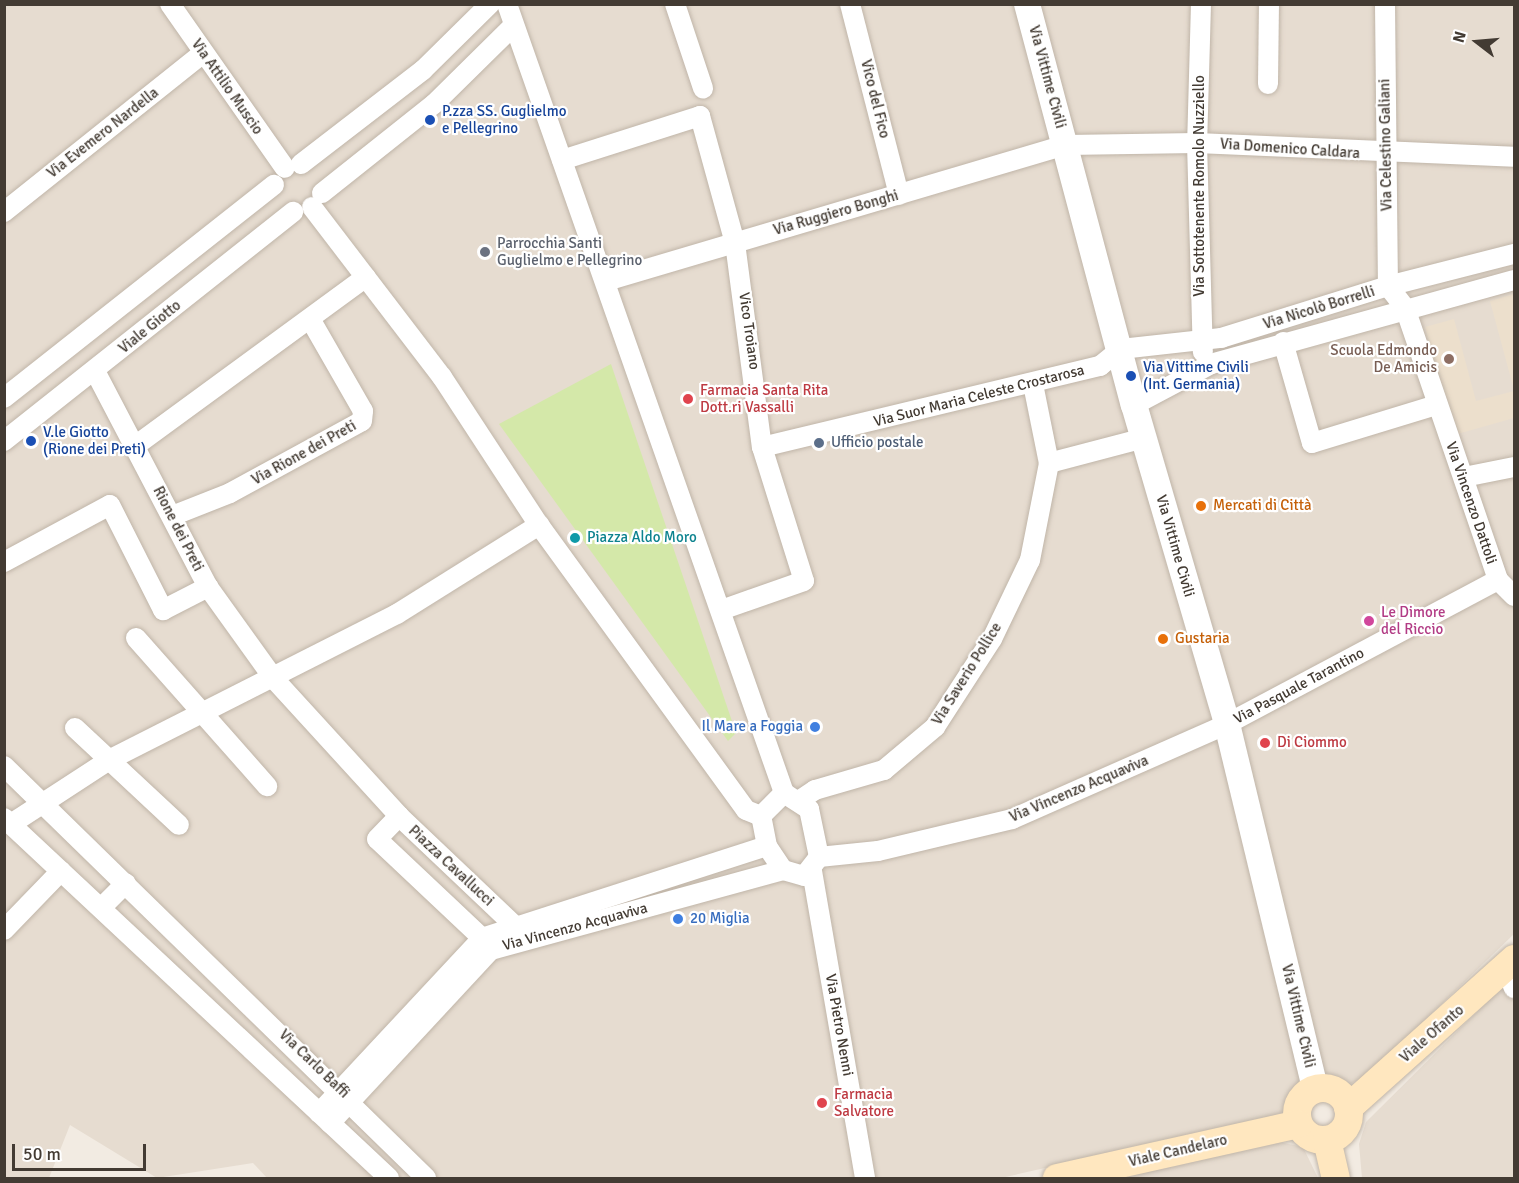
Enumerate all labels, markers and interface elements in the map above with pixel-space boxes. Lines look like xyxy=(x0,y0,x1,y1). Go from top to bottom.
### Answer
north arrow xyxy=(1447,12,1507,72)
street label: Via Vittime Civili xyxy=(1025,24,1069,130)
text: N xyxy=(1449,29,1471,45)
street label: Via Attilio Muscio xyxy=(187,36,267,138)
street label: Vico del Fico xyxy=(857,58,893,140)
street label: Via Sottotenente Romolo Nuzziello xyxy=(1191,75,1209,297)
street label: Via Celestino Galiani xyxy=(1376,79,1396,211)
street label: Via Evemero Nardella xyxy=(44,84,162,182)
place label: P.zza SS. Guglielmo e Pellegrino xyxy=(442,102,566,137)
marker: P.zza SS. Guglielmo e Pellegrino xyxy=(423,113,437,127)
street label: Via Domenico Caldara xyxy=(1219,135,1361,163)
street label: Via Ruggiero Bonghi xyxy=(771,187,901,239)
place label: Parrocchia Santi Guglielmo e Pellegrino xyxy=(497,234,642,269)
marker: Parrocchia Santi Guglielmo e Pellegrino xyxy=(478,245,492,259)
street label: Via Nicolò Borrelli xyxy=(1261,282,1377,334)
street label: Vico Troiano xyxy=(735,291,763,371)
street label: Viale Giotto xyxy=(115,296,185,358)
place label: Scuola Edmondo De Amicis xyxy=(1330,341,1437,376)
marker: Scuola Edmondo De Amicis xyxy=(1442,352,1456,366)
place label: Via Vittime Civili (Int. Germania) xyxy=(1143,358,1249,393)
street label: Via Suor Maria Celeste Crostarosa xyxy=(872,361,1086,431)
marker: Via Vittime Civili (Int. Germania) xyxy=(1124,369,1138,383)
place label: Farmacia Santa Rita Dott.ri Vassalli xyxy=(700,381,828,416)
marker: Farmacia Santa Rita Dott.ri Vassalli xyxy=(681,392,695,406)
street label: Via Rione dei Preti xyxy=(249,417,359,489)
place label: V.le Giotto (Rione dei Preti) xyxy=(43,423,146,458)
marker: V.le Giotto (Rione dei Preti) xyxy=(24,434,38,448)
place label: Ufficio postale xyxy=(831,434,924,452)
marker: Ufficio postale xyxy=(812,436,826,450)
street label: Via Vincenzo Dattoli xyxy=(1442,439,1500,567)
street label: Rione dei Preti xyxy=(149,483,207,575)
street label: Via Vittime Civili xyxy=(1152,493,1198,599)
place label: Mercati di Città xyxy=(1213,497,1312,515)
marker: Mercati di Città xyxy=(1194,499,1208,513)
place label: Piazza Aldo Moro xyxy=(587,529,697,547)
marker: Piazza Aldo Moro xyxy=(568,531,582,545)
place label: Le Dimore del Riccio xyxy=(1381,603,1446,638)
marker: Le Dimore del Riccio xyxy=(1362,614,1376,628)
street label: Via Saverio Pollice xyxy=(928,619,1006,729)
place label: Gustaria xyxy=(1175,630,1230,648)
marker: Gustaria xyxy=(1156,632,1170,646)
street label: Via Pasquale Tarantino xyxy=(1231,644,1367,728)
place label: Il Mare a Foggia xyxy=(702,718,803,736)
marker: Il Mare a Foggia xyxy=(808,720,822,734)
place label: Di Ciommo xyxy=(1277,734,1347,752)
marker: Di Ciommo xyxy=(1258,736,1272,750)
street label: Via Vincenzo Acquaviva xyxy=(1007,752,1151,826)
street label: Piazza Cavallucci xyxy=(405,822,497,910)
street label: Via Vincenzo Acquaviva xyxy=(501,899,649,955)
place label: 20 Miglia xyxy=(690,910,750,928)
marker: 20 Miglia xyxy=(671,912,685,926)
street label: Via Vittime Civili xyxy=(1277,962,1319,1070)
street label: Via Pietro Nenni xyxy=(821,973,857,1077)
street label: Viale Ofanto xyxy=(1396,1001,1468,1067)
street label: Via Carlo Baffi xyxy=(275,1026,353,1102)
place label: Farmacia Salvatore xyxy=(834,1085,894,1120)
marker: Farmacia Salvatore xyxy=(815,1096,829,1110)
street label: Viale Candelaro xyxy=(1127,1131,1229,1171)
scale bar xyxy=(15,1132,148,1170)
text: 50 m xyxy=(23,1143,61,1165)

